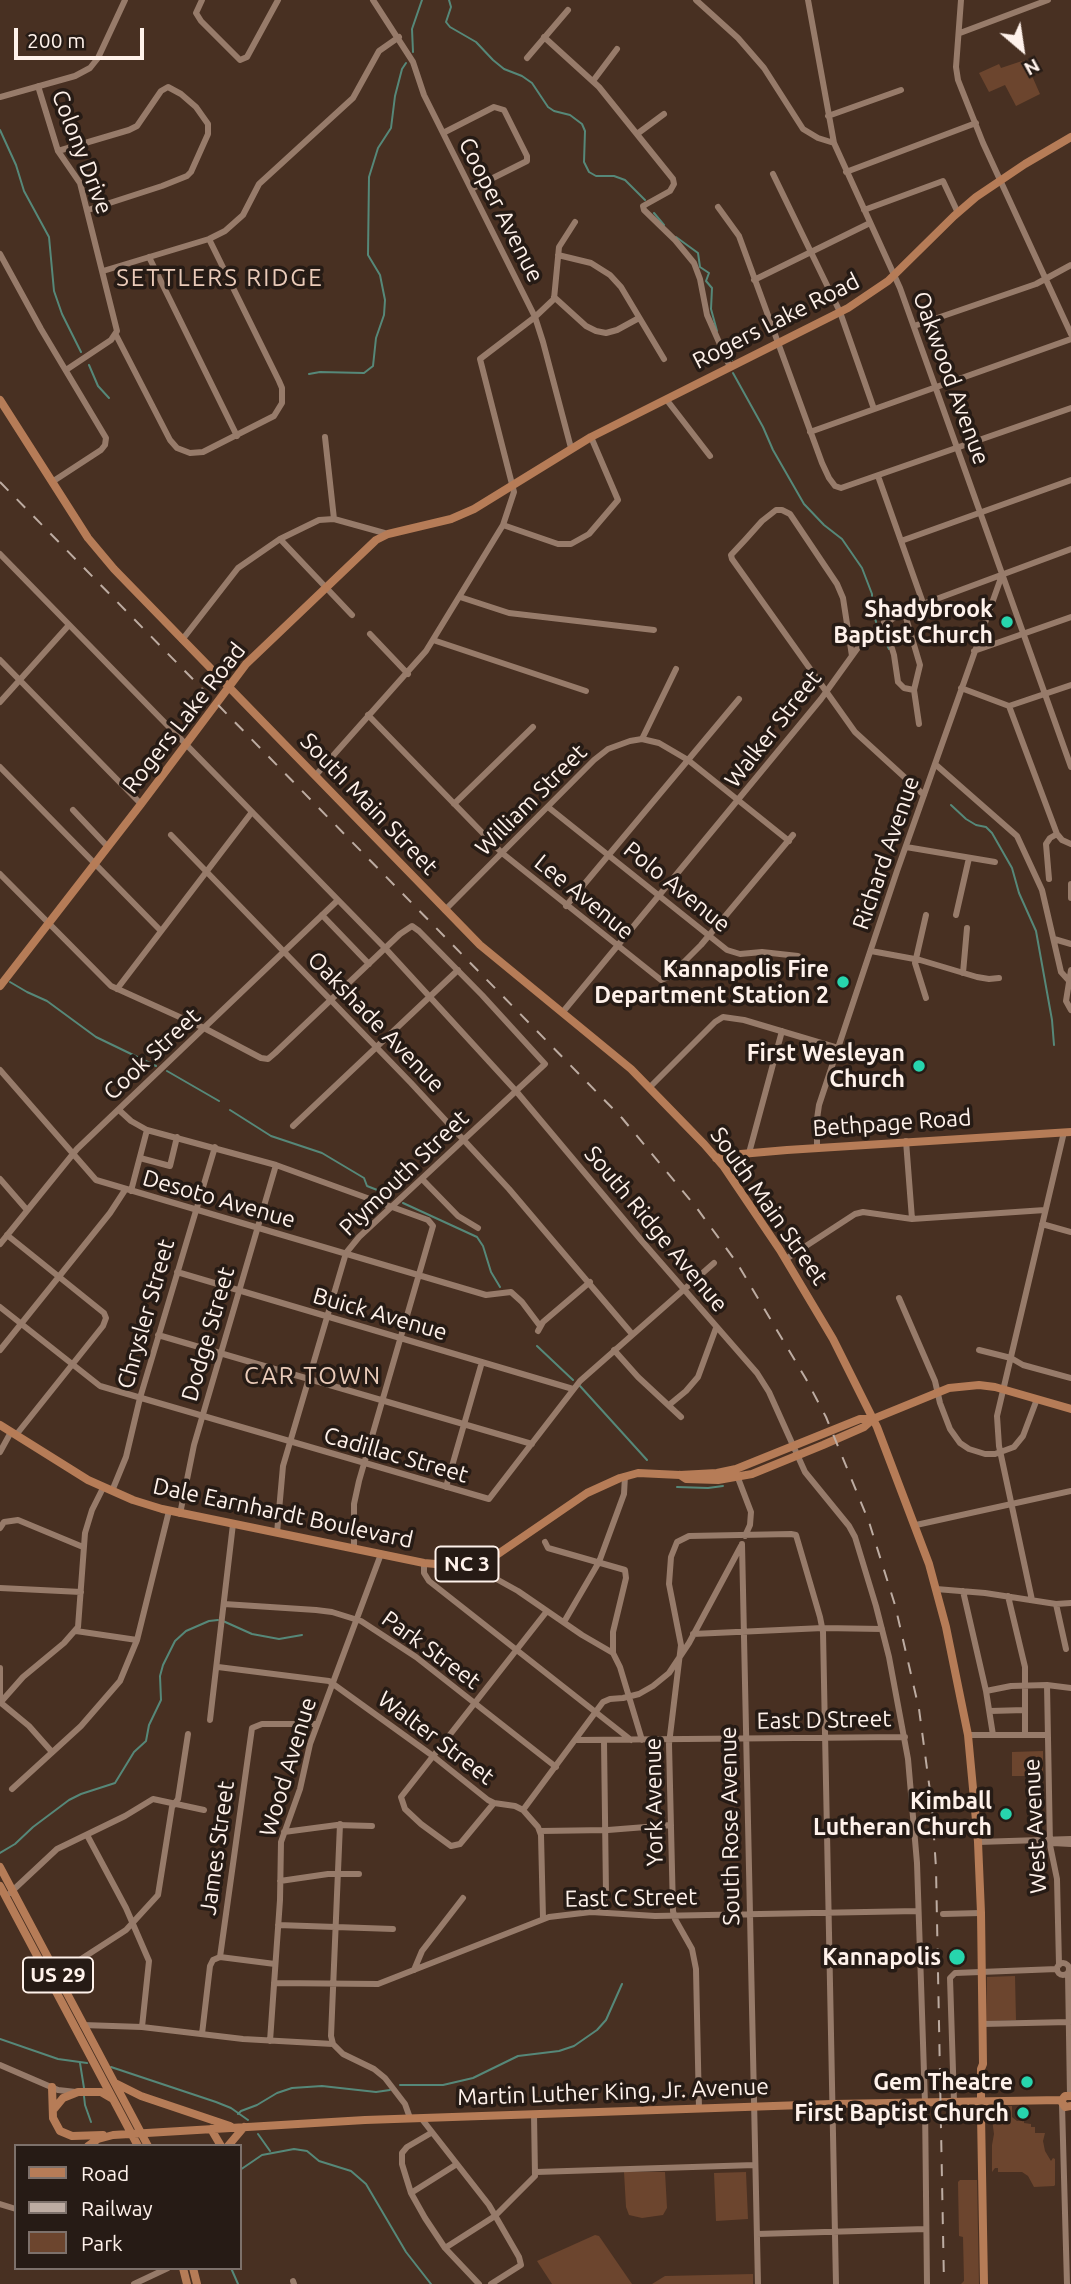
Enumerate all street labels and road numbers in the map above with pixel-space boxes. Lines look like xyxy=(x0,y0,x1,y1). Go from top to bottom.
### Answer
street label: Colony Drive xyxy=(46,86,118,218)
street label: Cooper Avenue xyxy=(453,133,549,287)
street label: Rogers Lake Road xyxy=(688,267,864,375)
street label: Oakwood Avenue xyxy=(907,288,995,468)
street label: Rogers Lake Road xyxy=(117,637,251,799)
street label: Walker Street xyxy=(719,665,827,793)
street label: South Main Street xyxy=(294,727,444,881)
street label: William Street xyxy=(470,739,592,861)
street label: Richard Avenue xyxy=(847,773,925,933)
street label: Polo Avenue xyxy=(618,836,736,938)
street label: Lee Avenue xyxy=(529,849,639,945)
street label: Oakshade Avenue xyxy=(302,946,450,1098)
street label: Cook Street xyxy=(98,1002,206,1106)
street label: Plymouth Street xyxy=(334,1104,474,1242)
street label: Bethpage Road xyxy=(812,1104,972,1142)
street label: South Main Street xyxy=(704,1122,834,1290)
street label: South Ridge Avenue xyxy=(579,1140,733,1318)
street label: Desoto Avenue xyxy=(139,1164,299,1234)
street label: Chrysler Street xyxy=(111,1236,181,1392)
street label: Dodge Street xyxy=(176,1264,240,1404)
street label: Buick Avenue xyxy=(310,1282,450,1346)
street label: Cadillac Street xyxy=(321,1421,471,1489)
street label: Dale Earnhardt Boulevard xyxy=(150,1472,416,1554)
road number: NC 3 xyxy=(435,1546,498,1582)
street label: Park Street xyxy=(376,1605,486,1695)
street label: Walter Street xyxy=(372,1685,500,1791)
street label: Wood Avenue xyxy=(254,1694,322,1840)
street label: East D Street xyxy=(756,1705,892,1735)
street label: South Rose Avenue xyxy=(714,1726,746,1926)
street label: York Avenue xyxy=(639,1737,669,1867)
street label: West Avenue xyxy=(1018,1758,1052,1894)
street label: James Street xyxy=(194,1779,240,1917)
street label: East C Street xyxy=(564,1883,698,1913)
road number: US 29 xyxy=(23,1958,93,1993)
street label: Martin Luther King, Jr. Avenue xyxy=(457,2073,769,2111)

